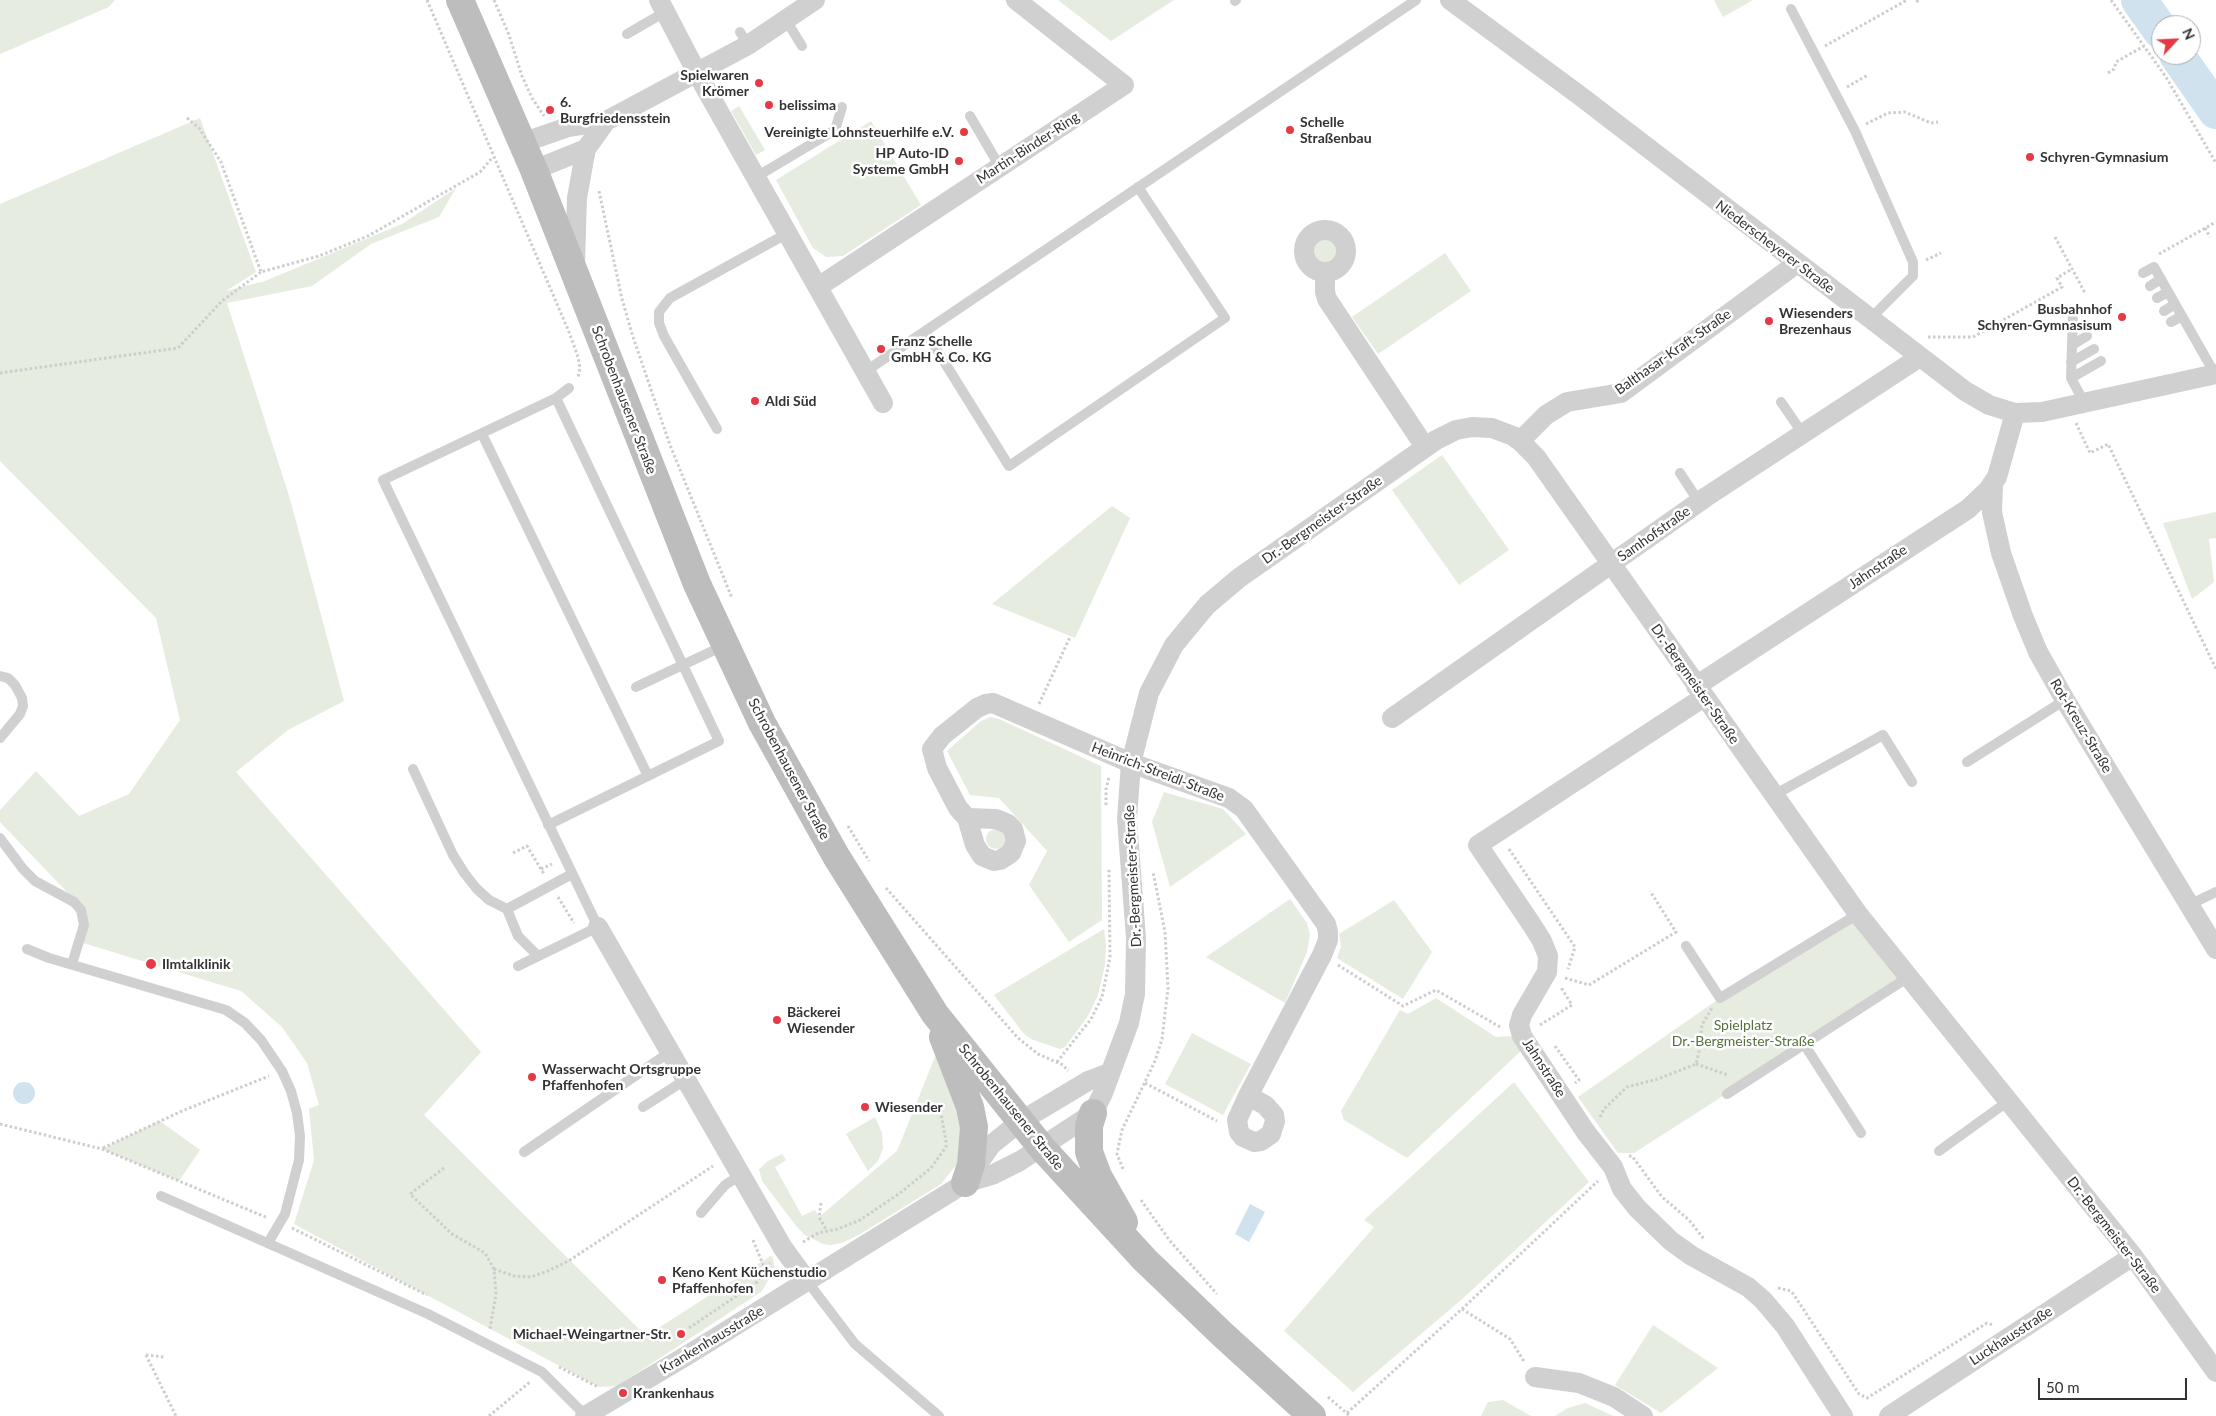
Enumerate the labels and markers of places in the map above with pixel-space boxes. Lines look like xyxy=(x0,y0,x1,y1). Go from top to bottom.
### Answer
place label: Spielwaren Krömer xyxy=(680,67,749,100)
marker: Spielwaren Krömer xyxy=(753,77,765,89)
place label: 6. Burgfriedensstein xyxy=(560,94,671,126)
place label: belissima xyxy=(779,97,836,113)
marker: belissima xyxy=(763,99,775,111)
marker: 6. Burgfriedensstein xyxy=(544,104,556,116)
place label: Schelle Straßenbau xyxy=(1300,114,1372,146)
place label: Vereinigte Lohnsteuerhilfe e.V. xyxy=(764,124,954,140)
marker: Schelle Straßenbau xyxy=(1284,124,1296,136)
marker: Vereinigte Lohnsteuerhilfe e.V. xyxy=(958,126,970,138)
place label: HP Auto-ID Systeme GmbH xyxy=(853,145,949,178)
place label: Schyren-Gymnasium xyxy=(2040,149,2168,165)
marker: Schyren-Gymnasium xyxy=(2024,151,2036,163)
marker: HP Auto-ID Systeme GmbH xyxy=(953,155,965,167)
place label: Busbahnhof Schyren-Gymnasisum xyxy=(1977,301,2112,334)
place label: Wiesenders Brezenhaus xyxy=(1779,305,1853,338)
marker: Busbahnhof Schyren-Gymnasisum xyxy=(2116,311,2128,323)
marker: Wiesenders Brezenhaus xyxy=(1763,315,1775,327)
place label: Franz Schelle GmbH & Co. KG xyxy=(891,333,991,366)
marker: Franz Schelle GmbH & Co. KG xyxy=(875,343,887,355)
place label: Aldi Süd xyxy=(765,393,816,409)
marker: Aldi Süd xyxy=(749,395,761,407)
place label: Ilmtalklinik xyxy=(162,956,230,972)
marker: Ilmtalklinik xyxy=(144,957,158,971)
place label: Bäckerei Wiesender xyxy=(787,1004,855,1036)
marker: Bäckerei Wiesender xyxy=(771,1014,783,1026)
place label: Wasserwacht Ortsgruppe Pfaffenhofen xyxy=(542,1061,701,1094)
marker: Wasserwacht Ortsgruppe Pfaffenhofen xyxy=(526,1071,538,1083)
place label: Wiesender xyxy=(875,1099,943,1115)
marker: Wiesender xyxy=(859,1101,871,1113)
place label: Keno Kent Küchenstudio Pfaffenhofen xyxy=(672,1264,827,1296)
marker: Keno Kent Küchenstudio Pfaffenhofen xyxy=(656,1274,668,1286)
place label: Michael-Weingartner-Str. xyxy=(513,1326,671,1342)
marker: Michael-Weingartner-Str. xyxy=(675,1328,687,1340)
place label: Krankenhaus xyxy=(633,1385,714,1401)
marker: Krankenhaus xyxy=(617,1387,629,1399)

